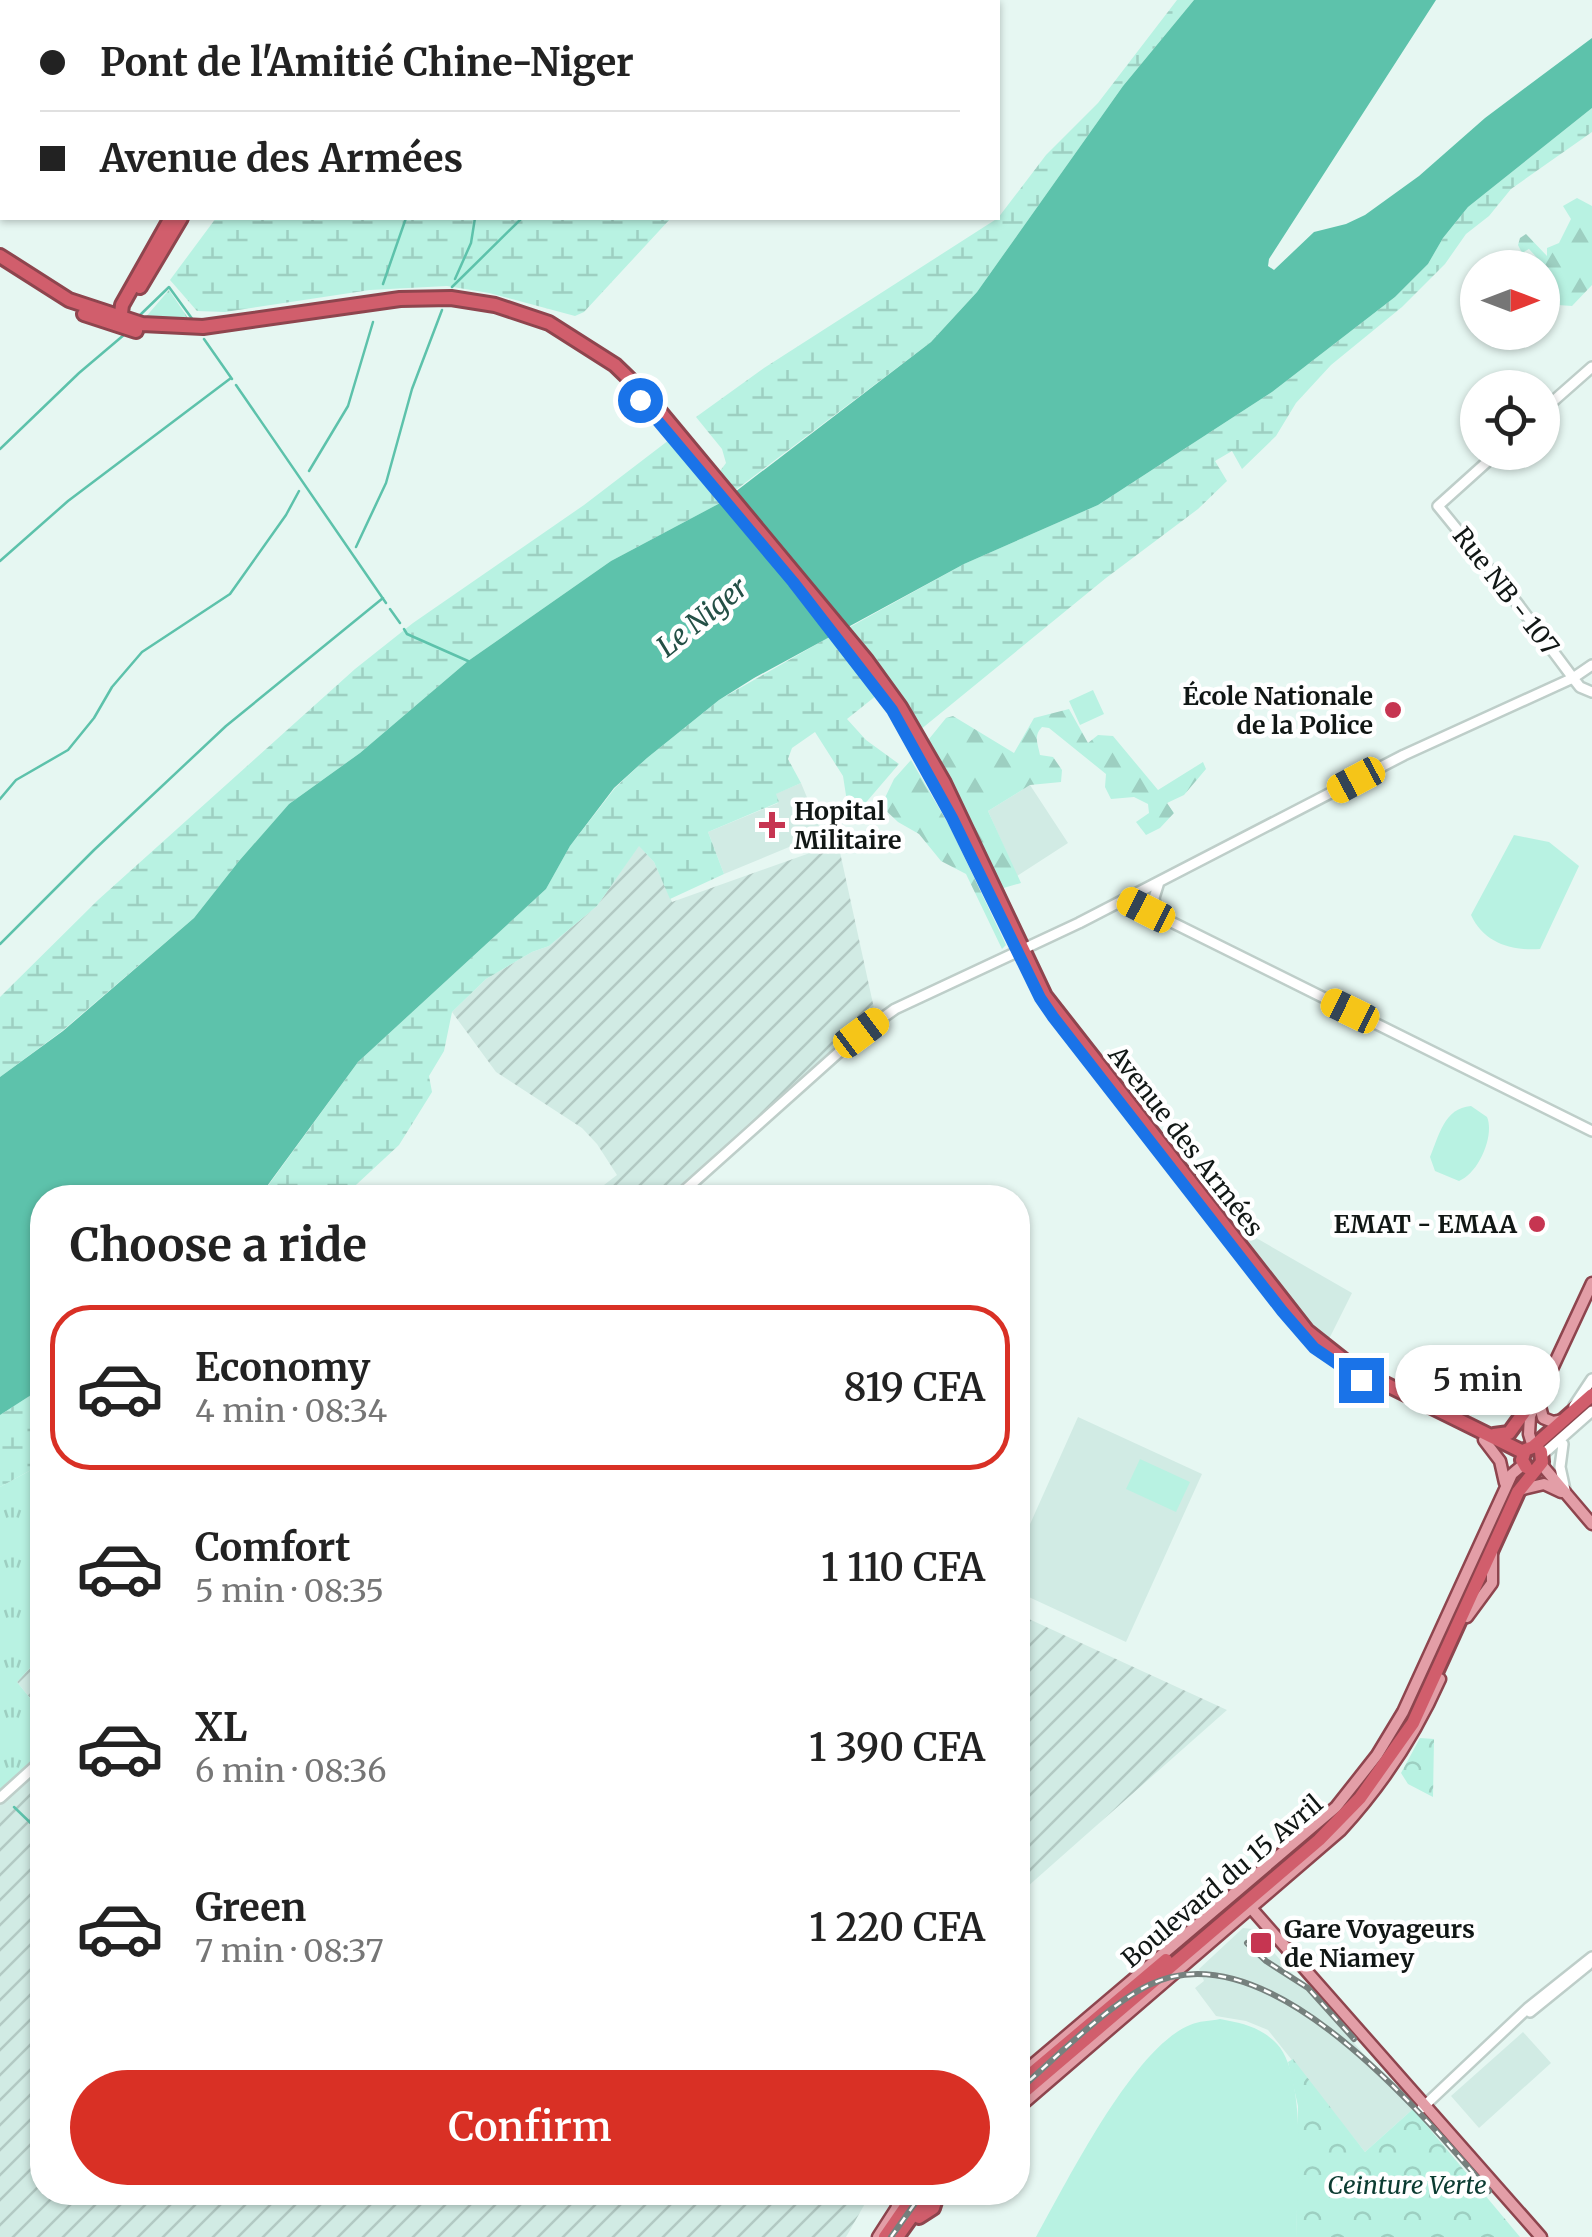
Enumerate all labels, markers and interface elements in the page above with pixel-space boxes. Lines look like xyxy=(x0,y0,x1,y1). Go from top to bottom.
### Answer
text: Pont de l'Amitié Chine-Niger xyxy=(100,39,634,86)
text: Avenue des Armées xyxy=(100,135,463,182)
north arrow xyxy=(1460,250,1560,350)
map controls xyxy=(1460,250,1560,470)
button: locate xyxy=(1460,370,1560,470)
route start xyxy=(618,378,663,423)
street label: Rue NB - 107 xyxy=(1446,520,1566,662)
water label: Le Niger xyxy=(649,569,755,664)
place label: École Nationale de la Police xyxy=(1182,680,1373,741)
marker: École Nationale de la Police xyxy=(1382,699,1404,721)
car xyxy=(1322,753,1390,807)
place label: Hopital Militaire xyxy=(794,795,901,856)
marker: Hopital Militaire xyxy=(759,812,785,838)
car xyxy=(1112,883,1180,937)
car xyxy=(1316,984,1384,1038)
car xyxy=(828,1003,894,1063)
street label: Avenue des Armées xyxy=(1101,1038,1270,1243)
place label: EMAT - EMAA xyxy=(1334,1208,1517,1240)
marker: EMAT - EMAA xyxy=(1526,1213,1548,1235)
text: Choose a ride xyxy=(70,1217,367,1273)
icon: car xyxy=(75,1343,165,1433)
text: Economy xyxy=(195,1344,370,1391)
callout: 5 min xyxy=(1396,1345,1561,1415)
route end xyxy=(1339,1358,1384,1403)
text: 5 min xyxy=(1432,1360,1523,1400)
text: 819 CFA xyxy=(843,1364,985,1411)
text: 4 min · 08:34 xyxy=(195,1391,387,1431)
icon: car xyxy=(75,1523,165,1613)
text: Comfort xyxy=(195,1524,351,1571)
text: 1 110 CFA xyxy=(821,1544,985,1591)
text: 5 min · 08:35 xyxy=(195,1571,384,1611)
icon: car xyxy=(75,1703,165,1793)
text: XL xyxy=(195,1704,247,1751)
text: 1 390 CFA xyxy=(809,1724,985,1771)
text: 6 min · 08:36 xyxy=(195,1751,387,1791)
street label: Boulevard du 15 Avril xyxy=(1115,1787,1329,1974)
icon: car xyxy=(75,1883,165,1973)
text: Green xyxy=(195,1884,306,1931)
text: 1 220 CFA xyxy=(809,1904,985,1951)
place label: Gare Voyageurs de Niamey xyxy=(1284,1913,1475,1974)
marker: Gare Voyageurs de Niamey xyxy=(1248,1930,1274,1956)
text: 7 min · 08:37 xyxy=(195,1931,384,1971)
button: Confirm xyxy=(70,2070,990,2185)
park label: Ceinture Verte xyxy=(1327,2169,1487,2201)

